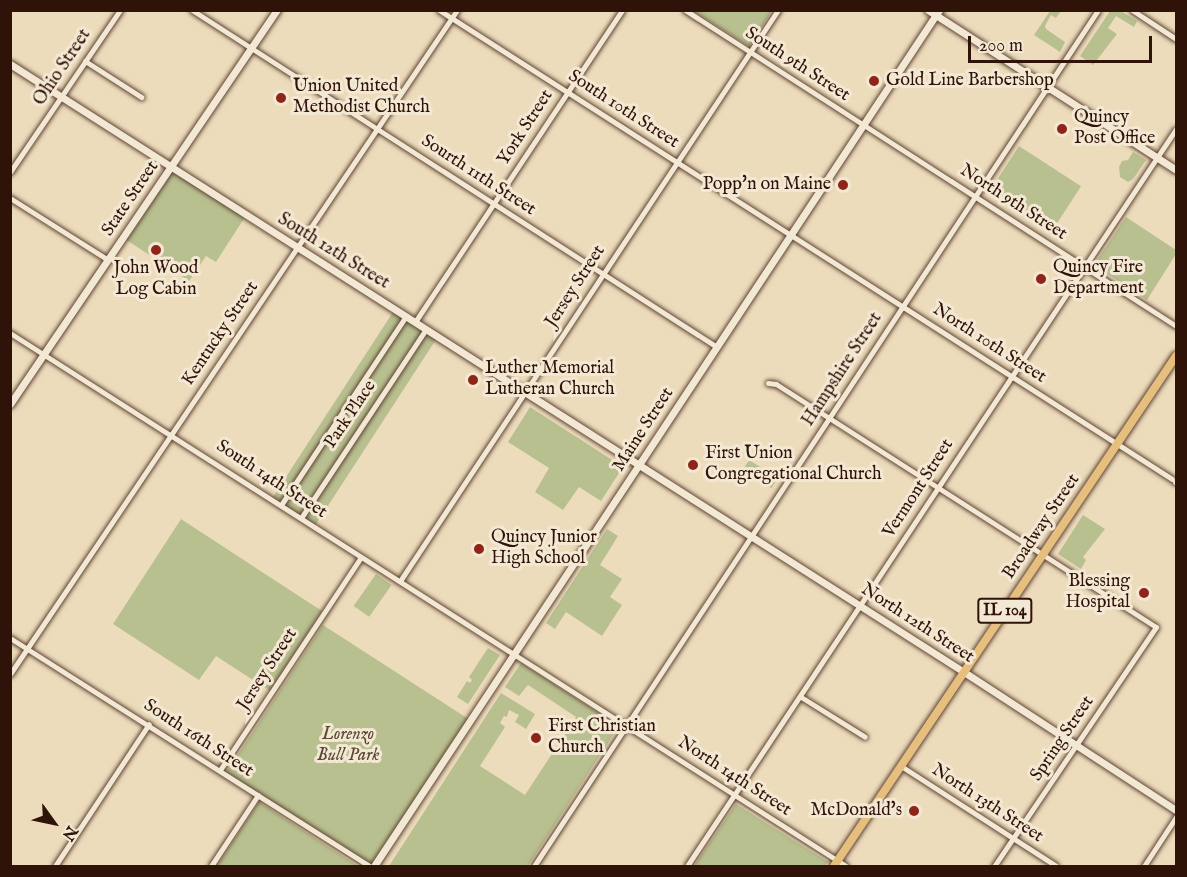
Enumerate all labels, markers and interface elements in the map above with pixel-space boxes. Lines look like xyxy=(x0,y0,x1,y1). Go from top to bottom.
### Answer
street label: South 9th Street xyxy=(741,23,853,107)
scale bar xyxy=(971,24,1156,62)
street label: Ohio Street xyxy=(30,26,96,110)
text: 200 m xyxy=(979,35,1023,58)
street label: South 10th Street xyxy=(564,66,682,154)
place label: Gold Line Barbershop xyxy=(886,70,1054,92)
marker: Gold Line Barbershop xyxy=(867,74,881,88)
place label: Union United Methodist Church xyxy=(293,77,430,119)
street label: York Street xyxy=(494,86,558,170)
marker: Union United Methodist Church xyxy=(274,91,288,105)
place label: Quincy Post Office xyxy=(1074,108,1155,150)
marker: Quincy Post Office xyxy=(1055,122,1069,136)
street label: Sourth 11th Street xyxy=(417,131,539,221)
street label: State Street xyxy=(98,157,164,241)
street label: North 9th Street xyxy=(955,160,1071,246)
place label: Popp'n on Maine xyxy=(703,174,831,196)
marker: Popp'n on Maine xyxy=(836,178,850,192)
street label: South 12th Street xyxy=(273,209,393,295)
street label: Jersey Street xyxy=(541,242,611,332)
marker: John Wood Log Cabin xyxy=(149,243,163,257)
place label: Quincy Fire Department xyxy=(1053,258,1144,300)
place label: John Wood Log Cabin xyxy=(114,259,198,302)
marker: Quincy Fire Department xyxy=(1034,272,1048,286)
street label: Kentucky Street xyxy=(178,278,264,390)
street label: North 10th Street xyxy=(928,299,1050,389)
street label: Hampshire Street xyxy=(798,309,888,431)
place label: Luther Memorial Lutheran Church xyxy=(485,359,615,401)
marker: Luther Memorial Lutheran Church xyxy=(466,373,480,387)
street label: Park Place xyxy=(320,377,382,453)
street label: Maine Street xyxy=(609,384,679,476)
street label: Vermont Street xyxy=(879,435,959,543)
street label: South 14th Street xyxy=(212,436,330,524)
place label: First Union Congregational Church xyxy=(705,444,882,486)
marker: First Union Congregational Church xyxy=(686,458,700,472)
street label: Broadway Street xyxy=(999,470,1085,584)
place label: Quincy Junior High School xyxy=(491,528,597,570)
marker: Quincy Junior High School xyxy=(472,542,486,556)
place label: Blessing Hospital xyxy=(1065,572,1130,614)
street label: North 12th Street xyxy=(856,579,978,669)
marker: Blessing Hospital xyxy=(1135,584,1153,602)
road number: IL 104 xyxy=(976,598,1034,624)
street label: Jersey Street xyxy=(233,625,303,715)
street label: Spring Street xyxy=(1027,692,1099,786)
street label: South 16th Street xyxy=(139,695,257,783)
place label: First Christian Church xyxy=(548,717,656,760)
park label: Lorenzo Bull Park xyxy=(317,725,379,768)
marker: First Christian Church xyxy=(529,731,543,745)
street label: North 14th Street xyxy=(673,732,795,822)
street label: North 13th Street xyxy=(927,760,1047,848)
north arrow xyxy=(24,793,84,853)
place label: McDonald's xyxy=(810,800,902,822)
marker: McDonald's xyxy=(907,804,921,818)
text: N xyxy=(57,822,81,844)

